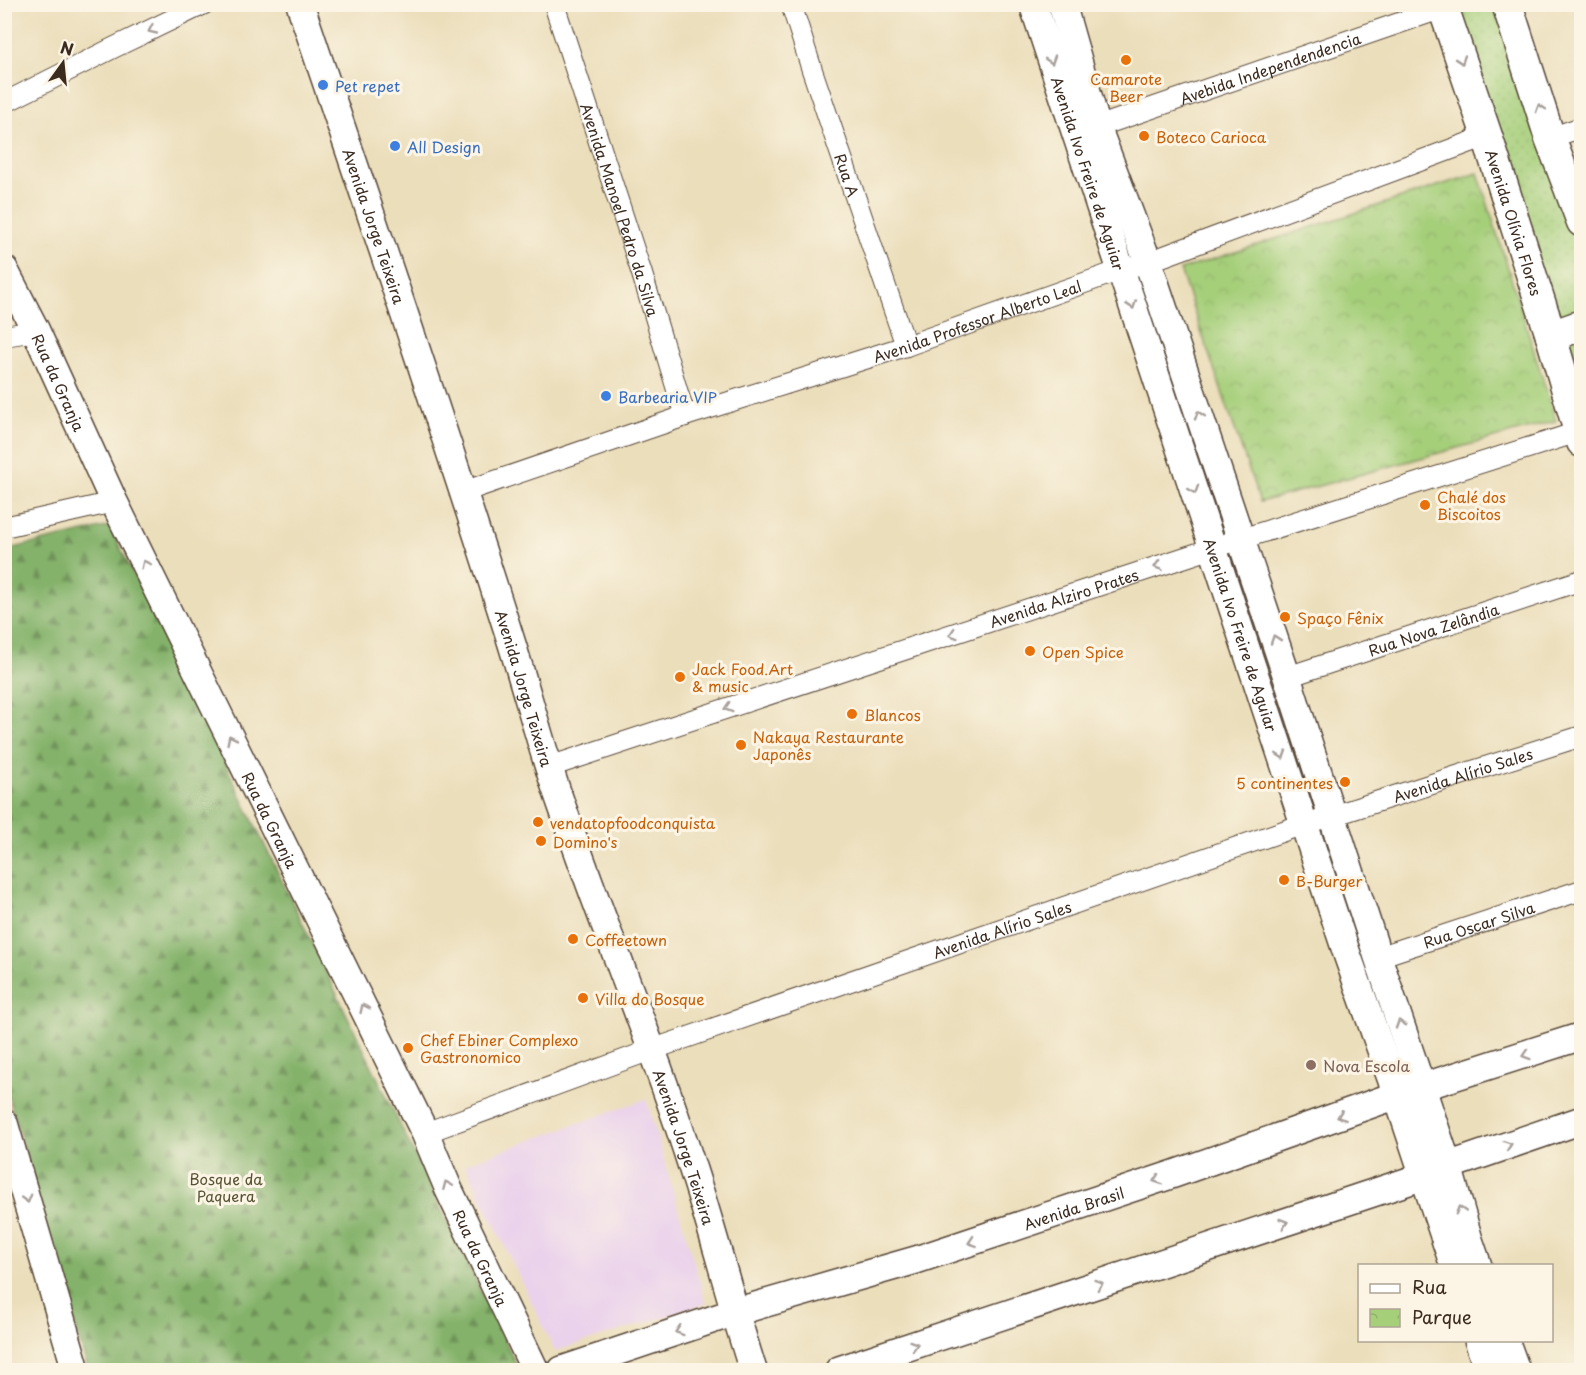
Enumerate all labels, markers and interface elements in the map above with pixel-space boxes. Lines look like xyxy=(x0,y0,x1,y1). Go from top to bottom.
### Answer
one-way arrow xyxy=(147,22,158,34)
street label: Avebida Independendencia xyxy=(1176,25,1364,109)
north arrow xyxy=(33,33,93,93)
text: N xyxy=(58,34,76,61)
marker: Camarote Beer xyxy=(1119,53,1133,67)
one-way arrow xyxy=(1044,54,1056,65)
one-way arrow xyxy=(1454,54,1467,65)
place label: Camarote Beer xyxy=(1090,67,1162,107)
street label: Avenida Ivo Freire de Aguiar xyxy=(1046,73,1132,273)
place label: Pet repet xyxy=(335,74,400,97)
marker: Pet repet xyxy=(316,78,330,92)
street label: Avenida Manoel Pedro da Silva xyxy=(575,100,666,320)
one-way arrow xyxy=(1535,103,1547,114)
place label: Boteco Carioca xyxy=(1156,125,1267,148)
marker: Boteco Carioca xyxy=(1137,129,1151,143)
place label: All Design xyxy=(407,135,481,158)
marker: All Design xyxy=(388,139,402,153)
street label: Avenida Jorge Teixeira xyxy=(338,145,412,307)
street label: Avenida Olívia Flores xyxy=(1480,146,1549,299)
street label: Rua A xyxy=(830,150,866,200)
street label: Avenida Professor Alberto Leal xyxy=(870,273,1084,367)
one-way arrow xyxy=(1125,299,1138,310)
street label: Rua da Granja xyxy=(27,330,92,435)
place label: Barbearia VIP xyxy=(618,385,717,408)
marker: Barbearia VIP xyxy=(599,389,613,403)
one-way arrow xyxy=(1194,410,1207,421)
one-way arrow xyxy=(1187,484,1199,495)
place label: Chalé dos Biscoitos xyxy=(1437,485,1506,525)
marker: Chalé dos Biscoitos xyxy=(1418,498,1432,512)
street label: Avenida Ivo Freire de Aguiar xyxy=(1199,535,1284,734)
one-way arrow xyxy=(1153,559,1164,572)
one-way arrow xyxy=(141,560,153,571)
street label: Avenida Alziro Prates xyxy=(986,562,1141,633)
street label: Rua Nova Zelândia xyxy=(1365,596,1502,661)
place label: Spaço Fênix xyxy=(1297,606,1383,629)
street label: Avenida Jorge Teixeira xyxy=(490,607,559,770)
marker: Spaço Fênix xyxy=(1278,610,1292,624)
one-way arrow xyxy=(948,627,959,639)
one-way arrow xyxy=(1269,634,1282,645)
place label: Open Spice xyxy=(1042,640,1124,663)
marker: Open Spice xyxy=(1023,644,1037,658)
place label: Jack Food.Art & music xyxy=(692,657,793,697)
marker: Jack Food.Art & music xyxy=(673,670,687,684)
one-way arrow xyxy=(723,701,734,714)
place label: Blancos xyxy=(864,703,921,726)
marker: Blancos xyxy=(845,707,859,721)
place label: Nakaya Restaurante Japonês xyxy=(753,725,904,765)
one-way arrow xyxy=(227,735,239,746)
marker: Nakaya Restaurante Japonês xyxy=(734,738,748,752)
street label: Avenida Alírio Sales xyxy=(1390,741,1535,807)
one-way arrow xyxy=(1274,749,1287,760)
street label: Rua da Granja xyxy=(237,768,304,873)
place label: 5 continentes xyxy=(1236,771,1333,794)
marker: 5 continentes xyxy=(1338,775,1352,789)
place label: vendatopfoodconquista xyxy=(550,811,716,834)
marker: vendatopfoodconquista xyxy=(531,815,545,829)
place label: Domino's xyxy=(553,830,618,853)
marker: Domino's xyxy=(534,834,548,848)
place label: B-Burger xyxy=(1296,869,1362,892)
marker: B-Burger xyxy=(1277,873,1291,887)
street label: Avenida Alírio Sales xyxy=(929,894,1074,963)
street label: Rua Oscar Silva xyxy=(1420,895,1538,953)
place label: Coffeetown xyxy=(585,928,667,951)
marker: Coffeetown xyxy=(566,932,580,946)
place label: Villa do Bosque xyxy=(595,987,704,1010)
marker: Villa do Bosque xyxy=(576,991,590,1005)
one-way arrow xyxy=(359,1004,371,1015)
one-way arrow xyxy=(1395,1020,1407,1030)
place label: Chef Ebiner Complexo Gastronomico xyxy=(420,1028,578,1068)
marker: Chef Ebiner Complexo Gastronomico xyxy=(401,1041,415,1055)
one-way arrow xyxy=(1521,1047,1532,1060)
place label: Nova Escola xyxy=(1323,1054,1410,1077)
marker: Nova Escola xyxy=(1304,1058,1318,1072)
street label: Avenida Jorge Teixeira xyxy=(648,1066,721,1228)
one-way arrow xyxy=(1336,1108,1347,1121)
one-way arrow xyxy=(1502,1140,1513,1153)
park label: Bosque da Paquera xyxy=(189,1167,263,1207)
one-way arrow xyxy=(1152,1172,1162,1185)
one-way arrow xyxy=(442,1180,454,1191)
street label: Avenida Brasil xyxy=(1020,1180,1127,1235)
one-way arrow xyxy=(20,1194,32,1204)
street label: Rua da Granja xyxy=(448,1205,515,1311)
one-way arrow xyxy=(1455,1205,1467,1216)
one-way arrow xyxy=(1278,1217,1289,1230)
one-way arrow xyxy=(967,1234,978,1247)
legend xyxy=(1358,1264,1553,1342)
text: Rua xyxy=(1412,1273,1447,1300)
one-way arrow xyxy=(1093,1279,1104,1291)
text: Parque xyxy=(1412,1303,1472,1330)
one-way arrow xyxy=(674,1324,685,1336)
one-way arrow xyxy=(908,1340,919,1353)

